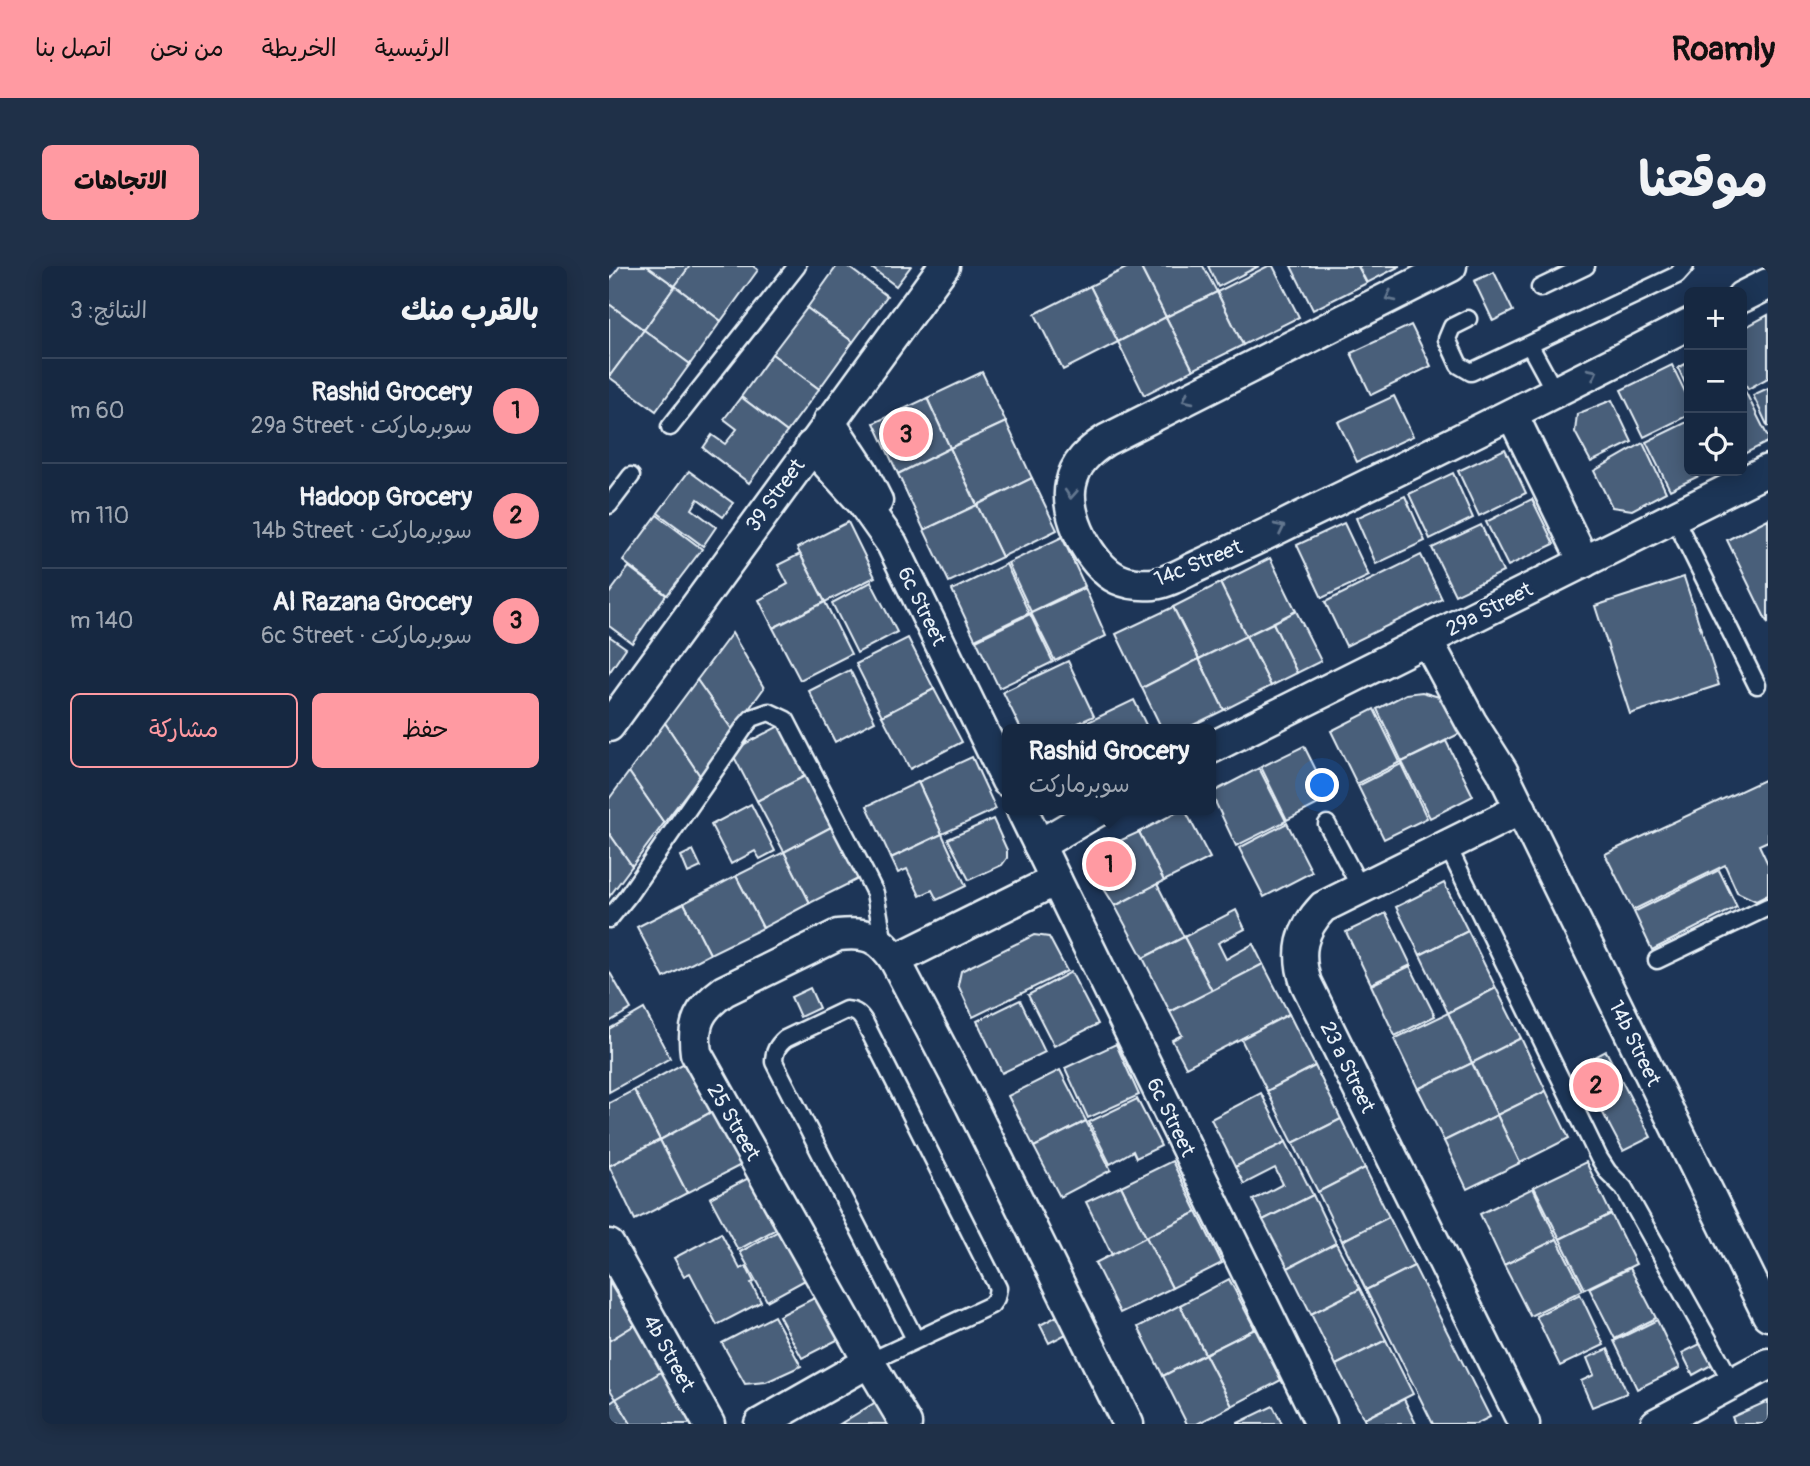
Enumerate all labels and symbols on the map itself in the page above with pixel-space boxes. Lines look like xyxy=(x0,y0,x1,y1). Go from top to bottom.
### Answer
one-way arrow xyxy=(1385,288,1397,302)
one-way arrow xyxy=(1586,367,1598,381)
one-way arrow xyxy=(1182,391,1194,405)
pin: 3 xyxy=(883,408,929,460)
street label: 39 Street xyxy=(740,453,811,537)
one-way arrow xyxy=(1064,489,1079,500)
one-way arrow xyxy=(1273,522,1285,536)
street label: 14c Street xyxy=(1150,533,1247,593)
street label: 6c Street xyxy=(891,562,952,651)
street label: 29a Street xyxy=(1441,576,1538,643)
your location xyxy=(1305,768,1339,802)
pin: 1 xyxy=(1086,838,1132,890)
street label: 14b Street xyxy=(1602,996,1667,1091)
street label: 23 a Street xyxy=(1314,1017,1382,1118)
pin: 2 xyxy=(1573,1059,1619,1111)
street label: 6c Street xyxy=(1140,1073,1201,1162)
street label: 25 Street xyxy=(701,1079,767,1166)
street label: 4b Street xyxy=(636,1310,701,1397)

